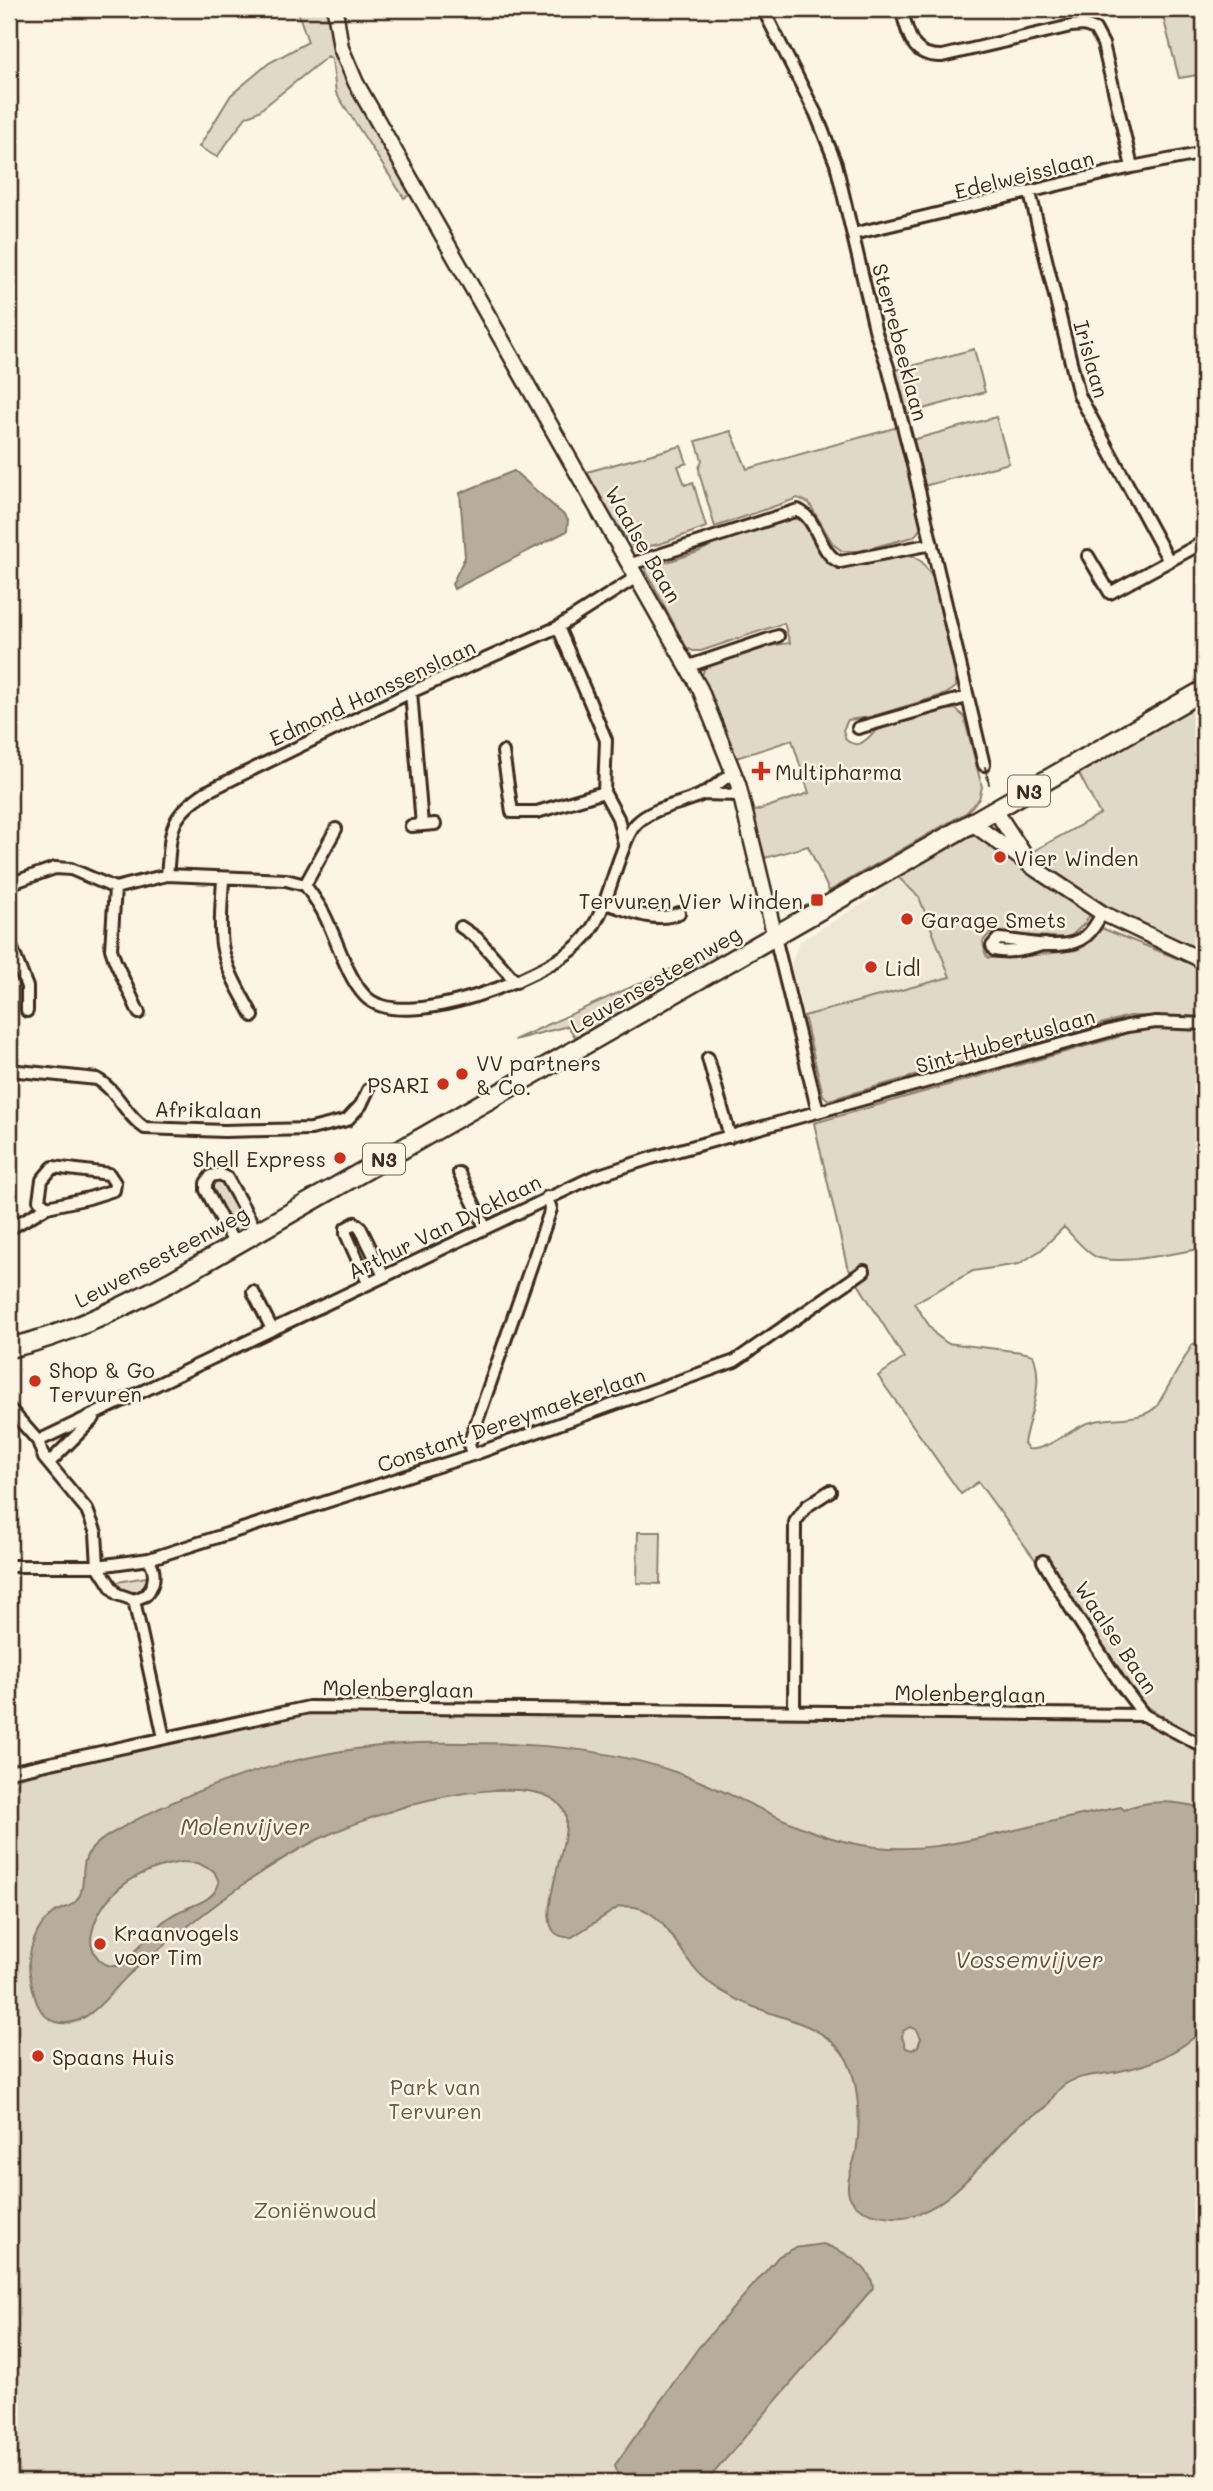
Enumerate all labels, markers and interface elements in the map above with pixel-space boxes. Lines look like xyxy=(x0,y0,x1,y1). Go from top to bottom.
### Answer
street label: Edelweisslaan xyxy=(951,144,1097,204)
street label: Sterrebeeklaan xyxy=(867,260,935,424)
street label: Irislaan xyxy=(1068,317,1116,401)
street label: Waalse Baan xyxy=(600,481,688,607)
street label: Edmond Hanssenslaan xyxy=(265,632,479,752)
place label: Multipharma xyxy=(775,758,902,785)
marker: Multipharma xyxy=(753,763,769,779)
road number: N3 xyxy=(1008,776,1050,806)
place label: Vier Winden xyxy=(1014,844,1139,871)
marker: Vier Winden xyxy=(992,849,1008,865)
place label: Tervuren Vier Winden xyxy=(579,887,803,914)
marker: Tervuren Vier Winden xyxy=(809,892,825,908)
place label: Garage Smets xyxy=(921,906,1066,933)
marker: Garage Smets xyxy=(899,911,915,927)
street label: Leuvensesteenweg xyxy=(565,919,745,1039)
place label: Lidl xyxy=(885,954,921,981)
marker: Lidl xyxy=(863,959,879,975)
street label: Sint-Hubertuslaan xyxy=(912,1001,1098,1079)
place label: VV partners & Co. xyxy=(476,1049,601,1100)
marker: VV partners & Co. xyxy=(454,1066,470,1082)
place label: PSARI xyxy=(367,1071,429,1098)
marker: PSARI xyxy=(435,1076,451,1092)
street label: Afrikalaan xyxy=(154,1095,262,1123)
road number: N3 xyxy=(363,1144,405,1175)
place label: Shell Express xyxy=(192,1145,326,1172)
marker: Shell Express xyxy=(332,1150,348,1166)
street label: Arthur Van Dycklaan xyxy=(343,1167,545,1285)
street label: Leuvensesteenweg xyxy=(69,1199,253,1313)
place label: Shop & Go Tervuren xyxy=(49,1356,155,1407)
street label: Constant Dereymaekerlaan xyxy=(373,1360,649,1478)
marker: Shop & Go Tervuren xyxy=(27,1373,43,1389)
street label: Waalse Baan xyxy=(1069,1575,1165,1699)
street label: Molenberglaan xyxy=(322,1673,474,1703)
street label: Molenberglaan xyxy=(894,1678,1046,1708)
water label: Molenvijver xyxy=(180,1811,310,1841)
place label: Kraanvogels voor Tim xyxy=(114,1919,239,1970)
marker: Kraanvogels voor Tim xyxy=(92,1936,108,1952)
water label: Vossemvijver xyxy=(955,1944,1103,1974)
place label: Spaans Huis xyxy=(52,2043,175,2070)
marker: Spaans Huis xyxy=(30,2048,46,2064)
park label: Park van Tervuren xyxy=(388,2073,482,2124)
park label: Zoniënwoud xyxy=(254,2196,376,2223)

